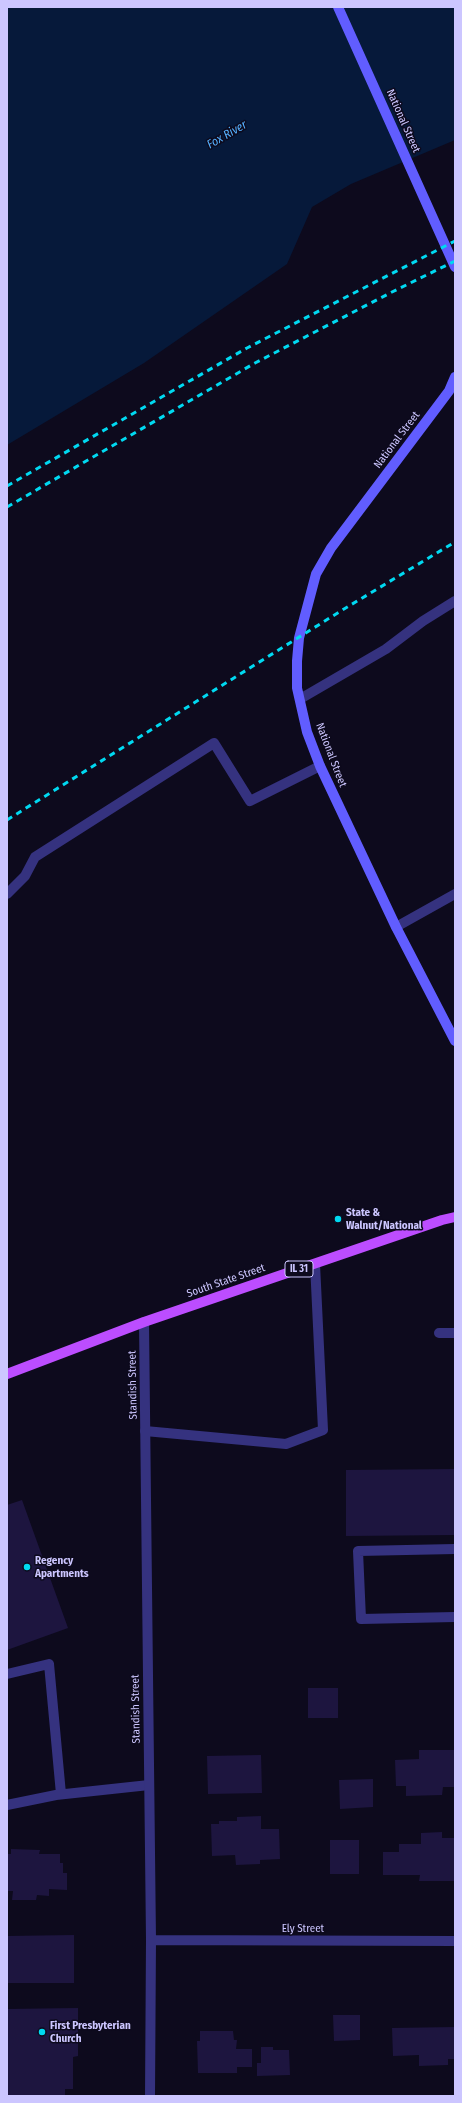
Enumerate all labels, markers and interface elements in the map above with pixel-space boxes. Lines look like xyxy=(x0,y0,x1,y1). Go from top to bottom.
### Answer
street label: National Street xyxy=(383,87,423,155)
water label: Fox River xyxy=(205,118,249,152)
street label: National Street xyxy=(371,409,423,471)
street label: National Street xyxy=(313,721,349,789)
place label: State & Walnut/National xyxy=(346,1206,422,1232)
marker: State & Walnut/National xyxy=(333,1214,343,1224)
street label: South State Street xyxy=(185,1261,267,1301)
road number: IL 31 xyxy=(285,1261,313,1277)
street label: Standish Street xyxy=(126,1350,140,1420)
place label: Regency Apartments xyxy=(35,1554,89,1580)
marker: Regency Apartments xyxy=(22,1562,32,1572)
street label: Standish Street xyxy=(129,1674,143,1744)
street label: Ely Street xyxy=(282,1922,324,1936)
place label: First Presbyterian Church xyxy=(50,2019,131,2045)
marker: First Presbyterian Church xyxy=(37,2027,47,2037)

